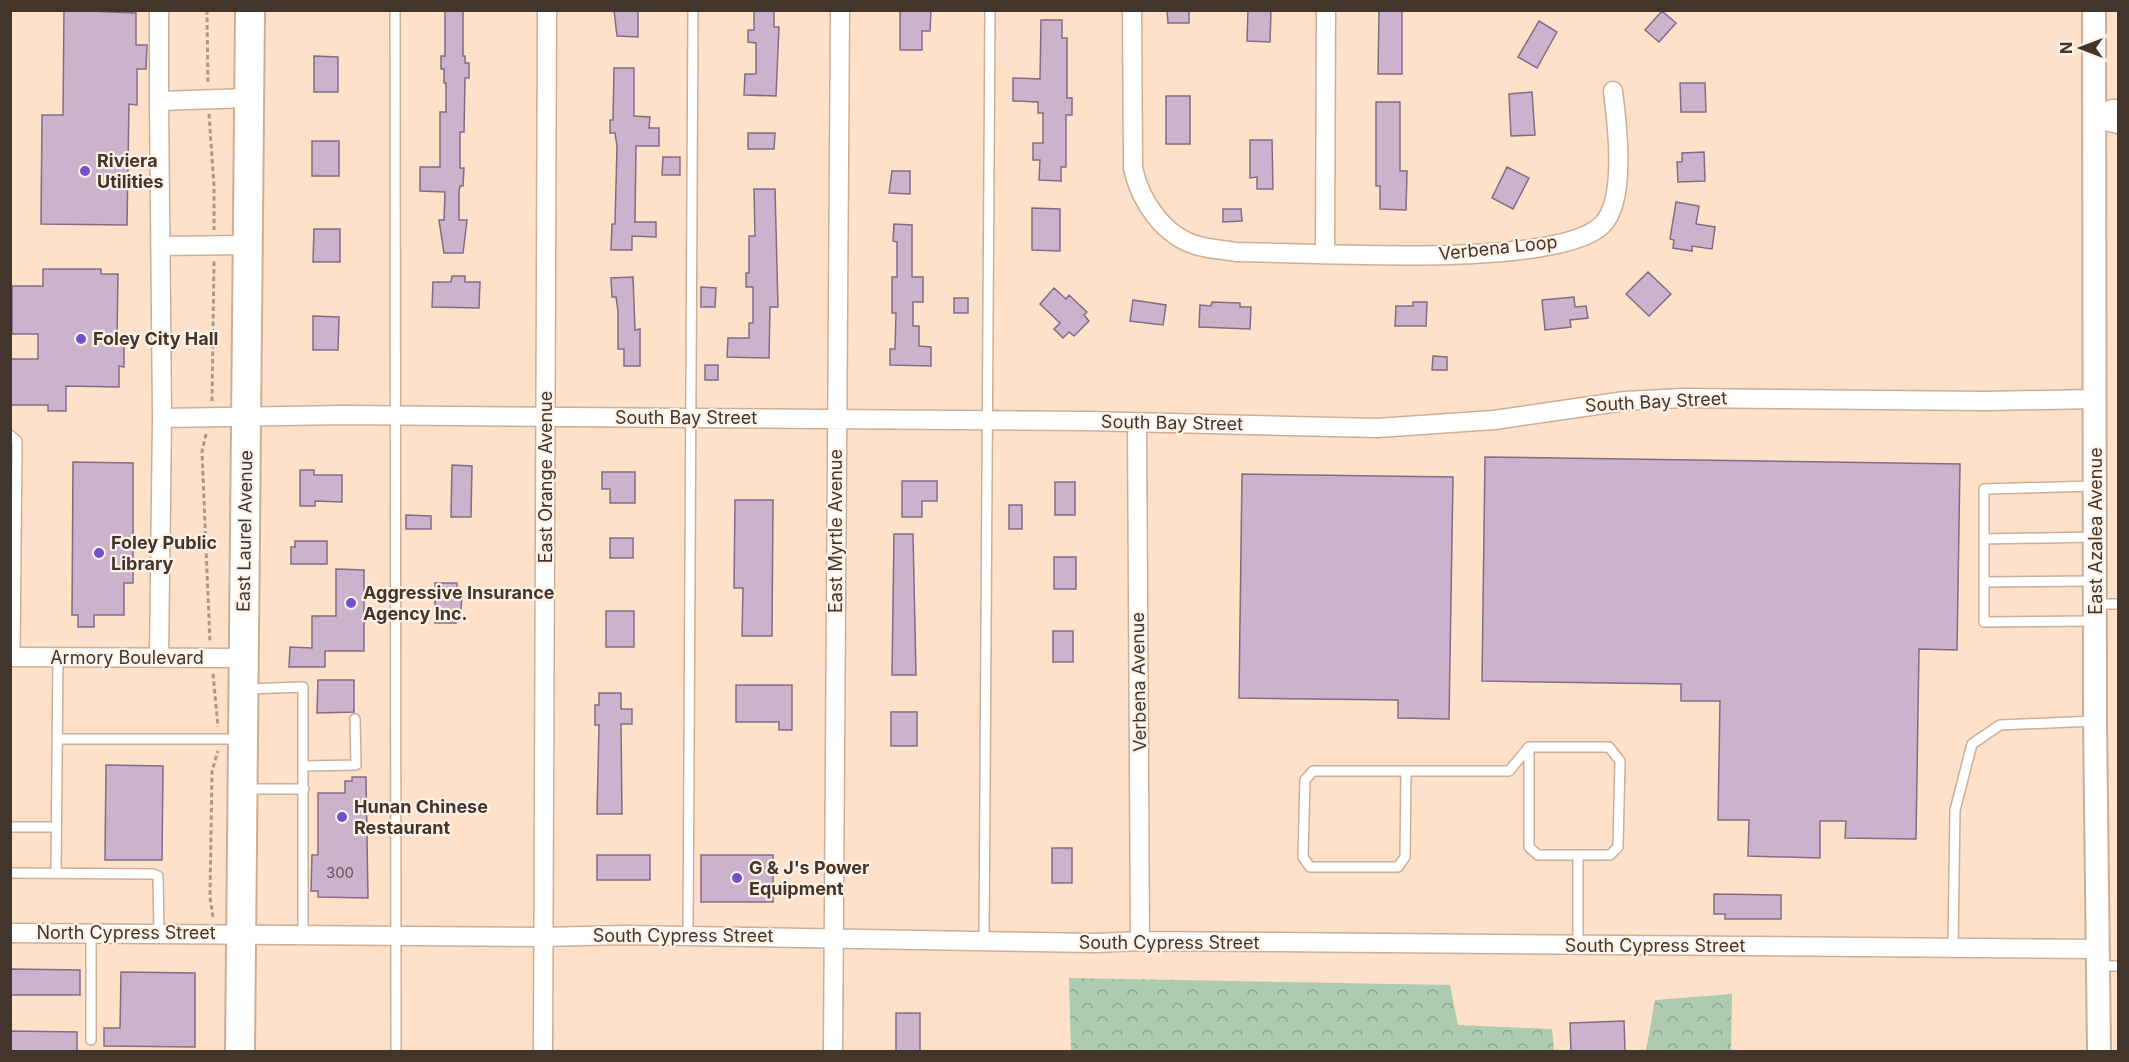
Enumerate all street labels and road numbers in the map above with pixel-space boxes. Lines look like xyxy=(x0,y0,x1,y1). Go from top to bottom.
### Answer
street label: Verbena Loop xyxy=(1438,231,1558,264)
street label: South Bay Street xyxy=(1584,387,1728,416)
street label: East Orange Avenue xyxy=(535,391,556,563)
street label: South Bay Street xyxy=(615,407,757,428)
street label: South Bay Street xyxy=(1101,411,1243,434)
street label: East Azalea Avenue xyxy=(2085,447,2106,615)
street label: East Myrtle Avenue xyxy=(825,449,846,613)
street label: East Laurel Avenue xyxy=(233,450,256,612)
street label: Verbena Avenue xyxy=(1127,612,1150,752)
street label: Armory Boulevard xyxy=(50,647,204,668)
street label: North Cypress Street xyxy=(36,922,216,943)
street label: South Cypress Street xyxy=(593,925,773,946)
street label: South Cypress Street xyxy=(1079,932,1259,953)
street label: South Cypress Street xyxy=(1565,935,1745,956)

